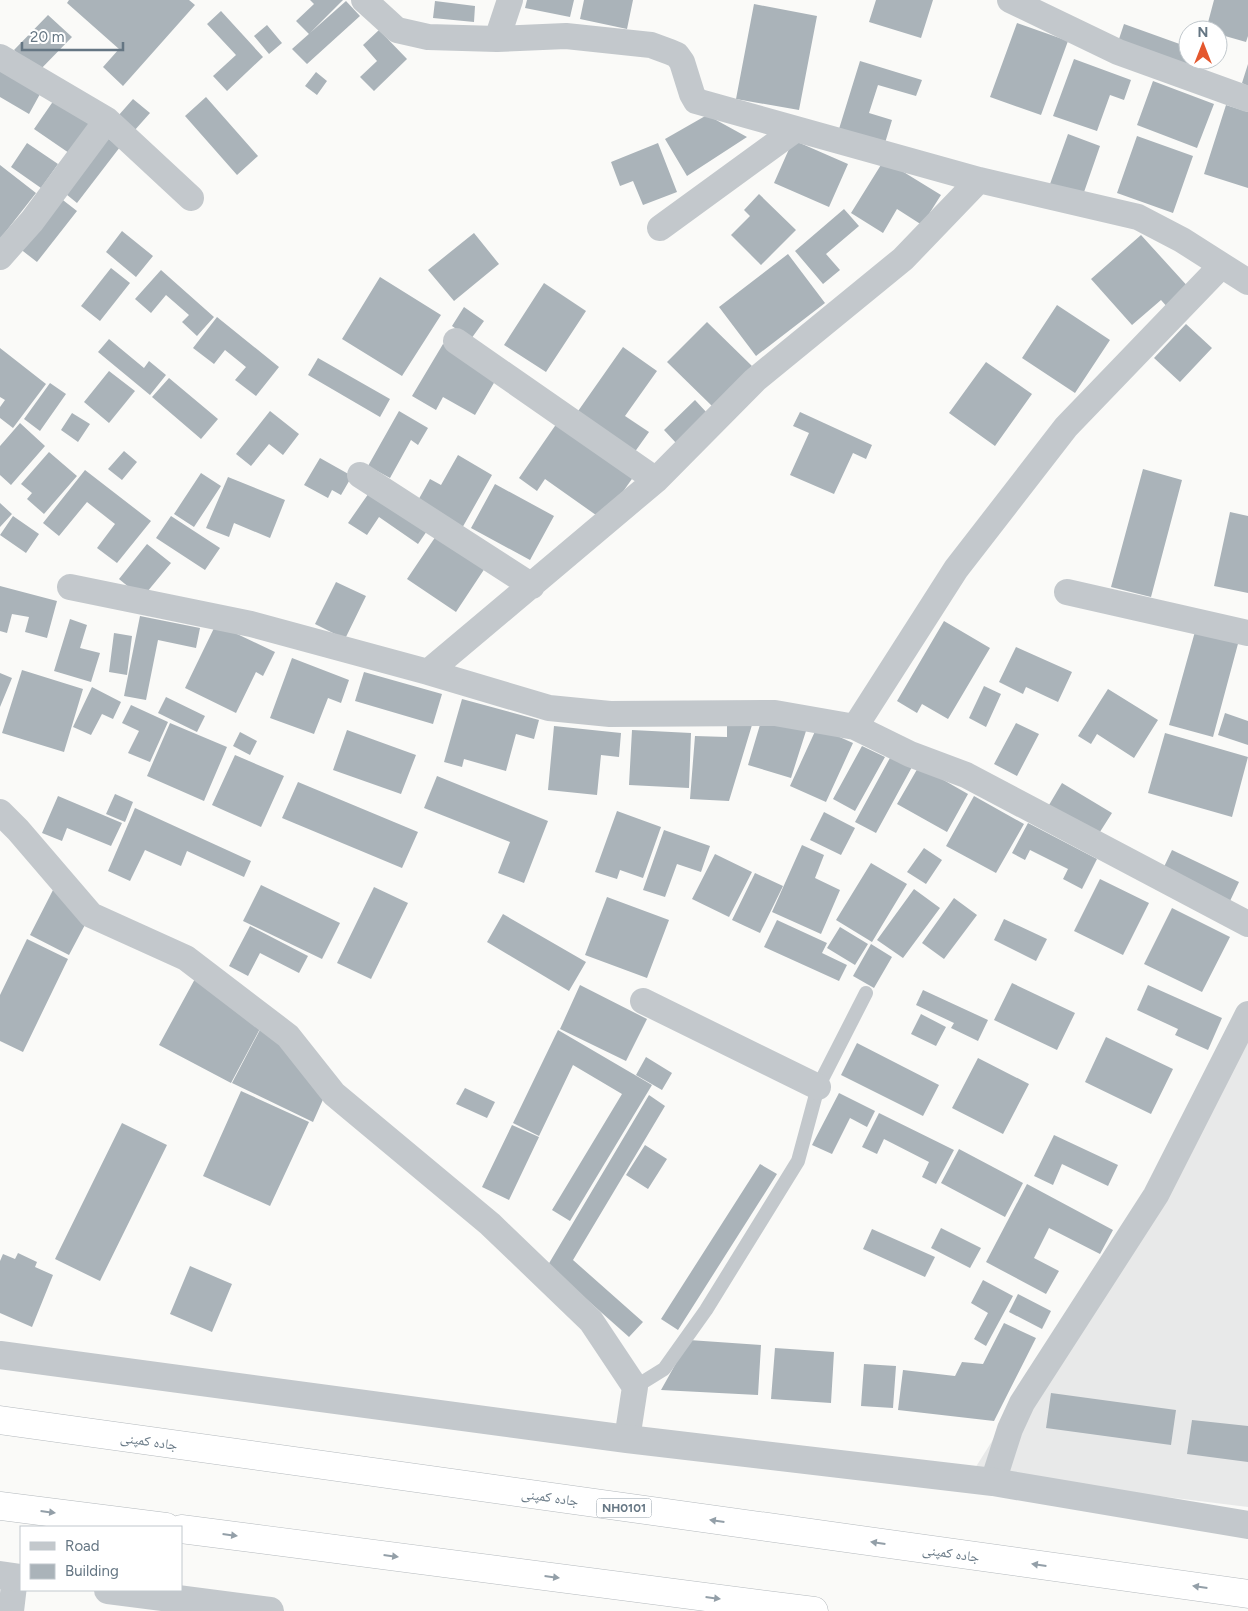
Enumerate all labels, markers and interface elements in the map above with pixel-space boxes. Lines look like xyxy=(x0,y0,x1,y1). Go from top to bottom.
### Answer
scale bar xyxy=(22,20,124,52)
north arrow xyxy=(1178,20,1228,70)
text: N xyxy=(1198,24,1208,41)
text: 20 m xyxy=(30,28,64,46)
street label: جاده کمپنی xyxy=(119,1429,179,1454)
street label: جاده کمپنی xyxy=(520,1485,580,1510)
road number: NH0101 xyxy=(596,1499,652,1518)
one-way arrow xyxy=(41,1508,57,1516)
one-way arrow xyxy=(708,1516,724,1524)
legend xyxy=(20,1526,182,1591)
one-way arrow xyxy=(222,1532,238,1540)
text: Road xyxy=(65,1537,100,1555)
one-way arrow xyxy=(869,1539,885,1547)
street label: جاده کمپنی xyxy=(921,1541,981,1566)
one-way arrow xyxy=(383,1552,399,1560)
one-way arrow xyxy=(1030,1561,1046,1569)
text: Building xyxy=(65,1562,119,1580)
one-way arrow xyxy=(544,1573,560,1581)
one-way arrow xyxy=(1191,1583,1207,1591)
one-way arrow xyxy=(705,1594,721,1602)

